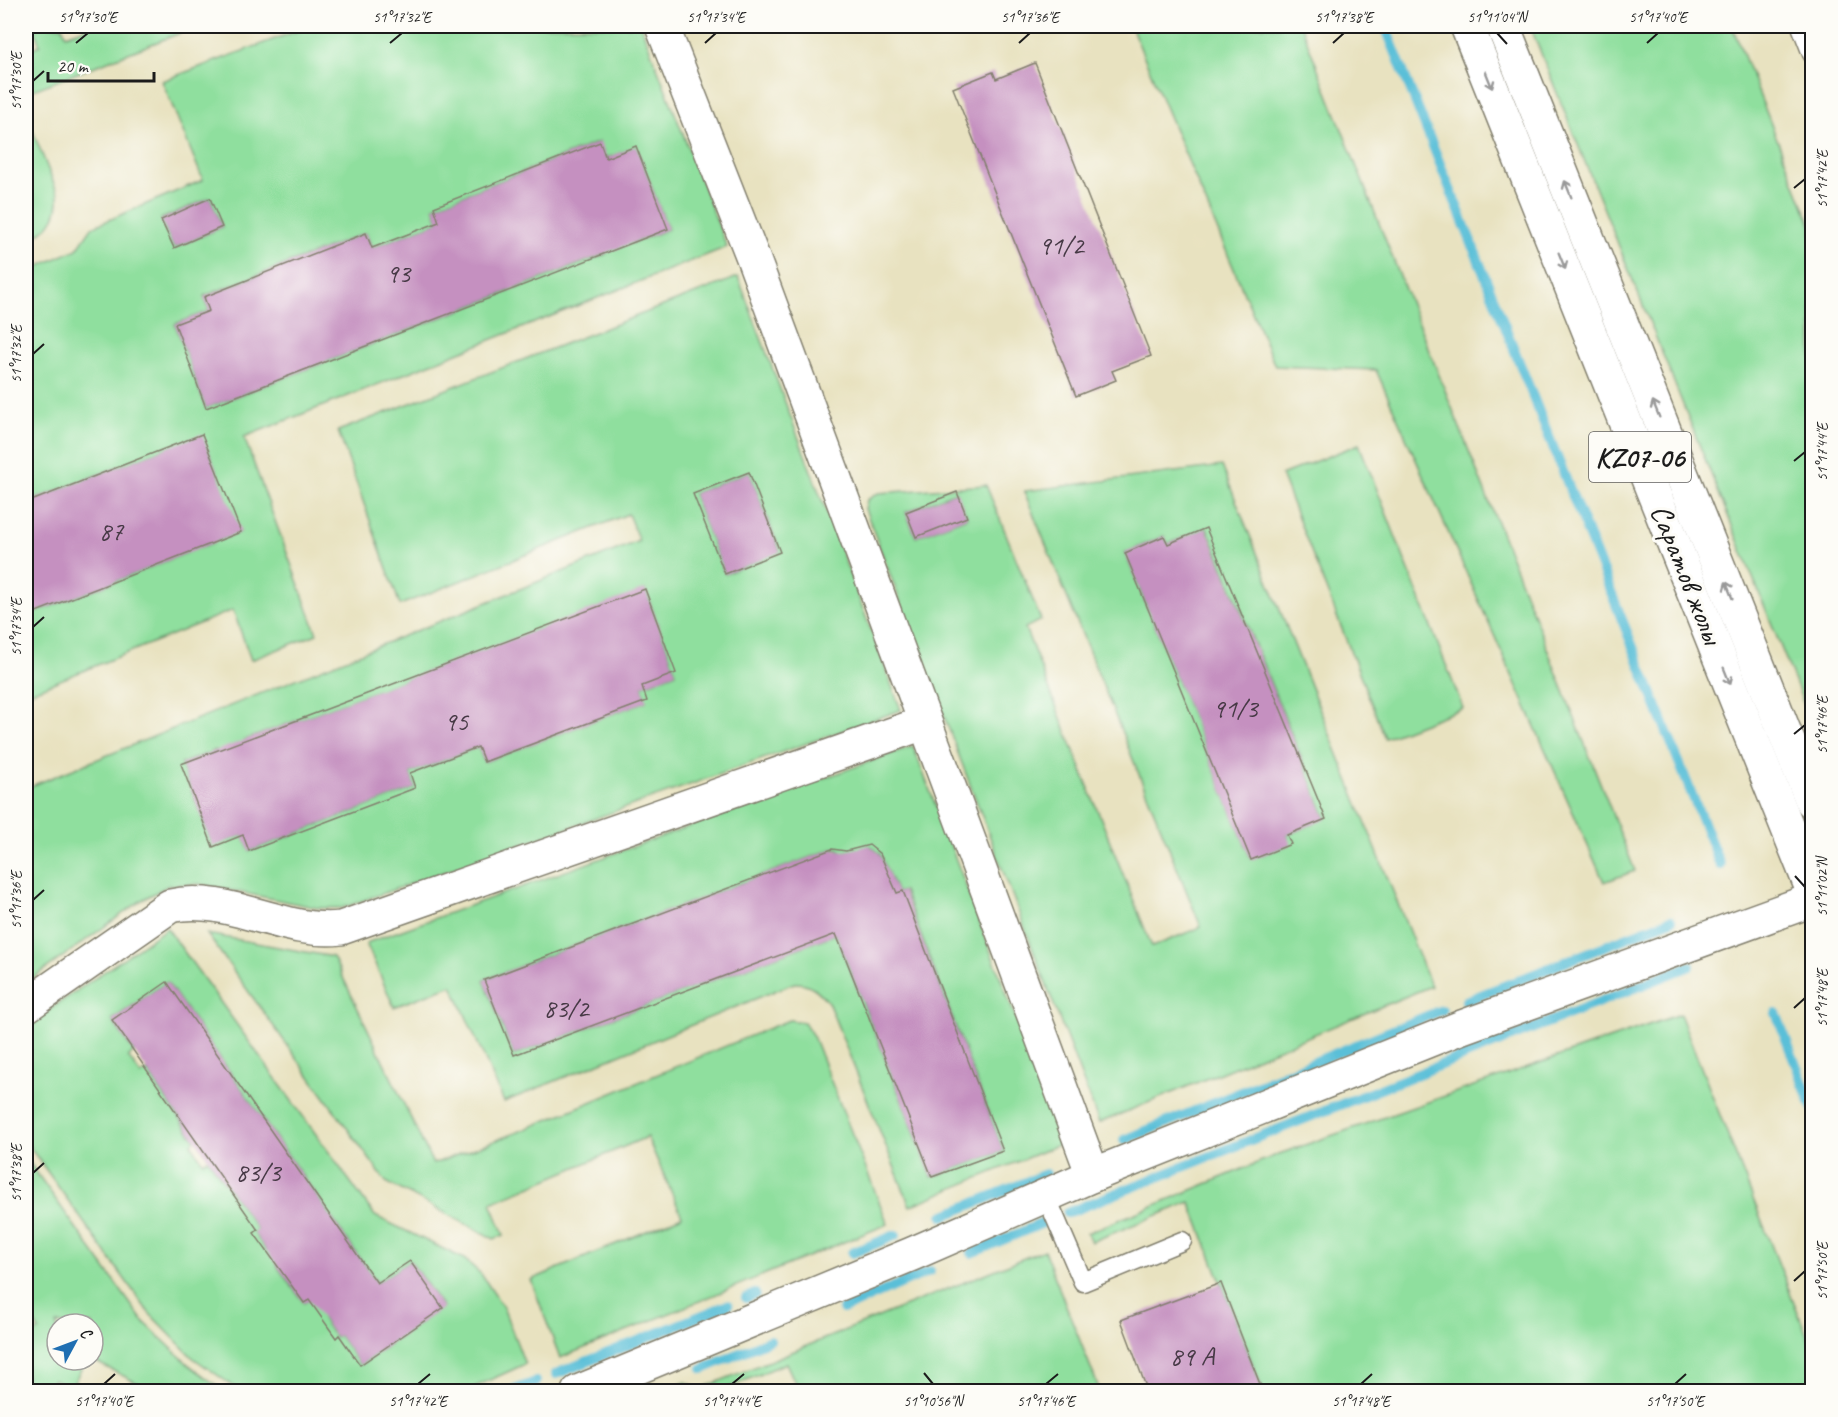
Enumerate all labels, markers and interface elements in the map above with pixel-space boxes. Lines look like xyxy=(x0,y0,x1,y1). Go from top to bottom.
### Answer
text: 51°17'30"E xyxy=(59,8,119,27)
text: 51°17'32"E xyxy=(373,8,433,27)
text: 51°17'34"E xyxy=(687,8,747,27)
text: 51°17'36"E xyxy=(1001,8,1061,27)
text: 51°17'38"E xyxy=(1315,8,1375,27)
text: 51°11'04"N xyxy=(1467,8,1530,27)
text: 51°17'40"E xyxy=(1629,8,1689,27)
scale bar xyxy=(48,45,154,83)
text: 51°17'30"E xyxy=(7,50,26,110)
text: 20 m xyxy=(57,55,90,77)
one-way arrow xyxy=(1484,70,1495,89)
text: 51°17'42"E xyxy=(1813,148,1832,208)
one-way arrow xyxy=(1562,180,1573,199)
house number: 91/2 xyxy=(1038,228,1086,262)
one-way arrow xyxy=(1557,251,1568,270)
house number: 93 xyxy=(386,256,412,290)
text: 51°17'32"E xyxy=(7,323,26,383)
one-way arrow xyxy=(1650,400,1661,419)
text: 51°17'44"E xyxy=(1813,421,1832,481)
road number: KZ07-06 xyxy=(1589,432,1691,482)
street label: Саратов жолы xyxy=(1642,499,1733,651)
house number: 87 xyxy=(99,514,125,548)
one-way arrow xyxy=(1722,582,1733,600)
text: 51°17'34"E xyxy=(7,596,26,656)
one-way arrow xyxy=(1722,666,1733,685)
house number: 91/3 xyxy=(1212,691,1260,725)
text: 51°17'46"E xyxy=(1813,694,1832,754)
house number: 95 xyxy=(444,704,470,738)
text: 51°11'02"N xyxy=(1813,854,1832,917)
text: 51°17'36"E xyxy=(7,869,26,929)
text: 51°17'48"E xyxy=(1813,967,1832,1027)
house number: 83/2 xyxy=(543,991,591,1025)
text: 51°17'38"E xyxy=(7,1142,26,1202)
house number: 83/3 xyxy=(235,1155,283,1189)
text: 51°17'50"E xyxy=(1813,1240,1832,1300)
north arrow xyxy=(45,1312,105,1372)
text: С xyxy=(75,1323,97,1344)
house number: 89 А xyxy=(1170,1339,1216,1373)
text: 51°17'40"E xyxy=(75,1392,135,1411)
text: 51°17'42"E xyxy=(389,1392,449,1411)
text: 51°17'44"E xyxy=(703,1392,763,1411)
text: 51°10'56"N xyxy=(903,1392,966,1411)
text: 51°17'46"E xyxy=(1017,1392,1077,1411)
text: 51°17'48"E xyxy=(1332,1392,1392,1411)
text: 51°17'50"E xyxy=(1646,1392,1706,1411)

